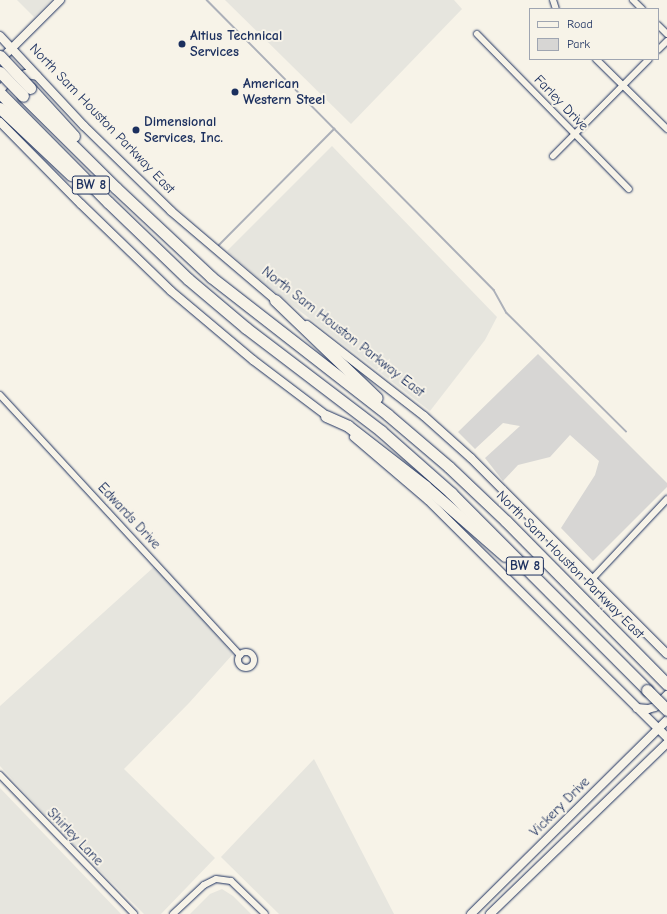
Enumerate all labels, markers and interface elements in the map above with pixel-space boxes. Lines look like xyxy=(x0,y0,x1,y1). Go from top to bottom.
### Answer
legend xyxy=(529,8,659,60)
text: Road xyxy=(567,17,593,31)
place label: Altius Technical Services xyxy=(190,28,282,60)
text: Park xyxy=(567,37,590,51)
marker: Altius Technical Services xyxy=(177,39,187,49)
street label: North Sam Houston Parkway East xyxy=(26,40,178,198)
street label: Farley Drive xyxy=(530,72,592,134)
place label: American Western Steel xyxy=(243,76,325,108)
marker: American Western Steel xyxy=(230,87,240,97)
place label: Dimensional Services, Inc. xyxy=(144,114,223,146)
marker: Dimensional Services, Inc. xyxy=(131,125,141,135)
road number: BW 8 xyxy=(71,174,111,196)
street label: North Sam Houston Parkway East xyxy=(258,263,428,401)
street label: Edwards Drive xyxy=(94,479,164,553)
street label: North Sam Houston Parkway East xyxy=(493,488,647,642)
road number: BW 8 xyxy=(505,555,545,577)
street label: Vickery Drive xyxy=(527,774,593,840)
street label: Shirley Lane xyxy=(43,805,107,869)

